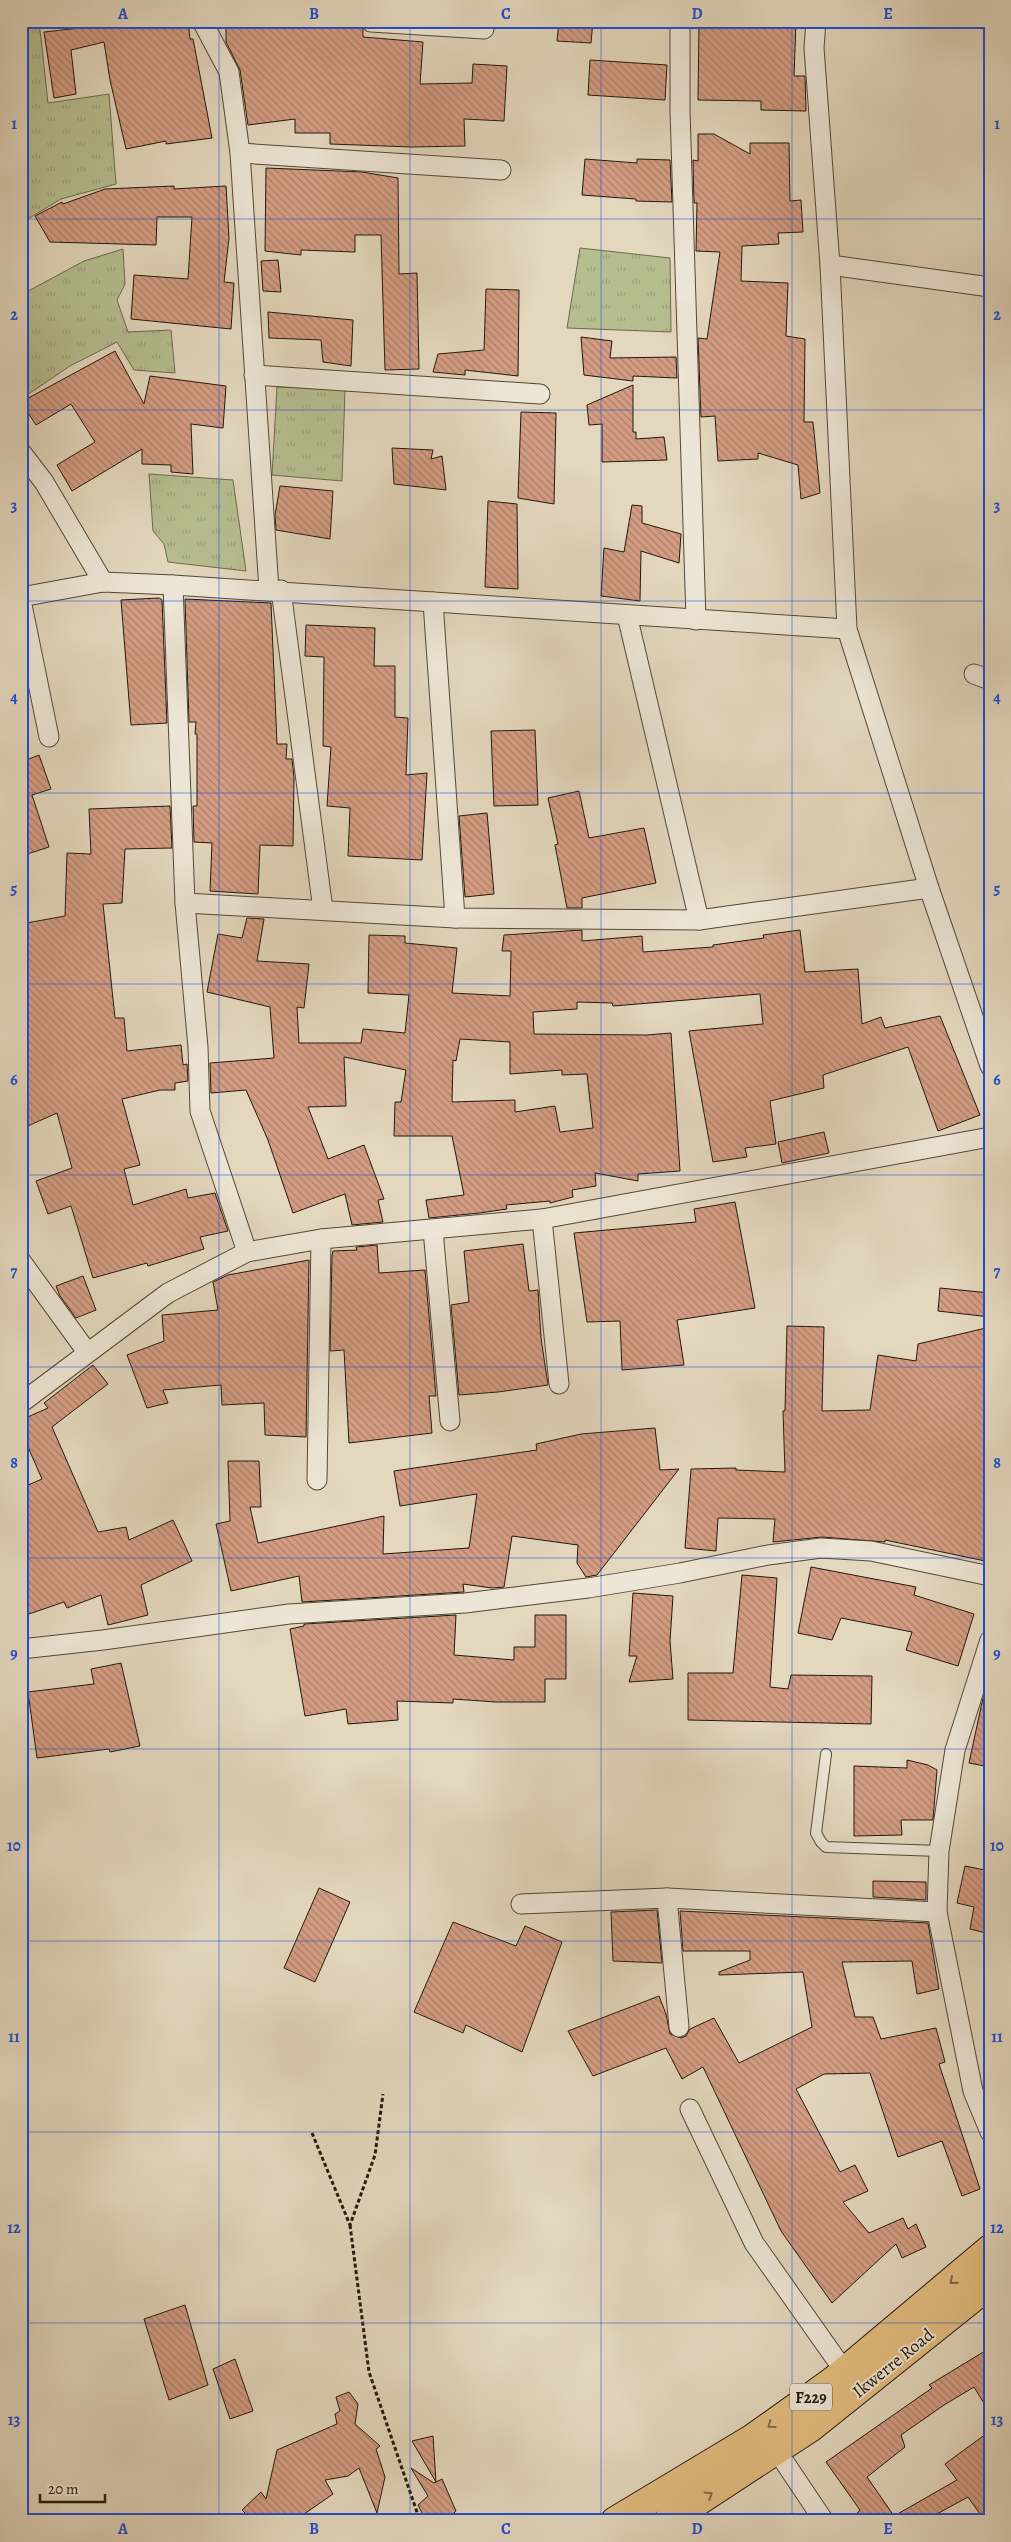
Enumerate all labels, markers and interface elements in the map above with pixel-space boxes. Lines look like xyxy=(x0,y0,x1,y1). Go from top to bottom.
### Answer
text: A xyxy=(117,3,129,25)
text: B xyxy=(309,3,319,25)
text: C xyxy=(501,3,511,25)
text: D xyxy=(691,3,703,25)
text: E xyxy=(883,3,893,25)
text: 1 xyxy=(11,113,17,135)
text: 1 xyxy=(994,113,1000,135)
text: 2 xyxy=(10,304,18,326)
text: 2 xyxy=(993,304,1001,326)
text: 3 xyxy=(11,495,18,517)
text: 3 xyxy=(994,495,1001,517)
text: 4 xyxy=(10,687,18,709)
text: 4 xyxy=(993,687,1001,709)
text: 5 xyxy=(11,878,18,900)
text: 5 xyxy=(994,878,1001,900)
text: 6 xyxy=(10,1069,18,1091)
text: 6 xyxy=(993,1069,1001,1091)
text: 7 xyxy=(11,1261,18,1283)
text: 7 xyxy=(994,1261,1001,1283)
text: 8 xyxy=(10,1452,18,1474)
text: 8 xyxy=(993,1452,1001,1474)
text: 9 xyxy=(10,1643,18,1665)
text: 9 xyxy=(993,1643,1001,1665)
text: 10 xyxy=(7,1835,21,1857)
text: 10 xyxy=(990,1835,1004,1857)
text: 11 xyxy=(8,2026,20,2048)
text: 11 xyxy=(991,2026,1003,2048)
text: 12 xyxy=(7,2217,21,2239)
text: 12 xyxy=(990,2217,1004,2239)
one-way arrow xyxy=(949,2275,958,2284)
street label: Ikwerre Road xyxy=(847,2322,939,2403)
road number: F229 xyxy=(790,2384,832,2410)
text: 13 xyxy=(8,2409,20,2431)
text: 13 xyxy=(991,2409,1003,2431)
one-way arrow xyxy=(768,2420,777,2428)
scale bar xyxy=(40,2472,105,2504)
text: 20 m xyxy=(48,2479,79,2499)
one-way arrow xyxy=(704,2491,713,2501)
text: A xyxy=(117,2518,129,2540)
text: B xyxy=(309,2518,319,2540)
text: C xyxy=(501,2518,511,2540)
text: D xyxy=(691,2518,703,2540)
text: E xyxy=(883,2518,893,2540)

